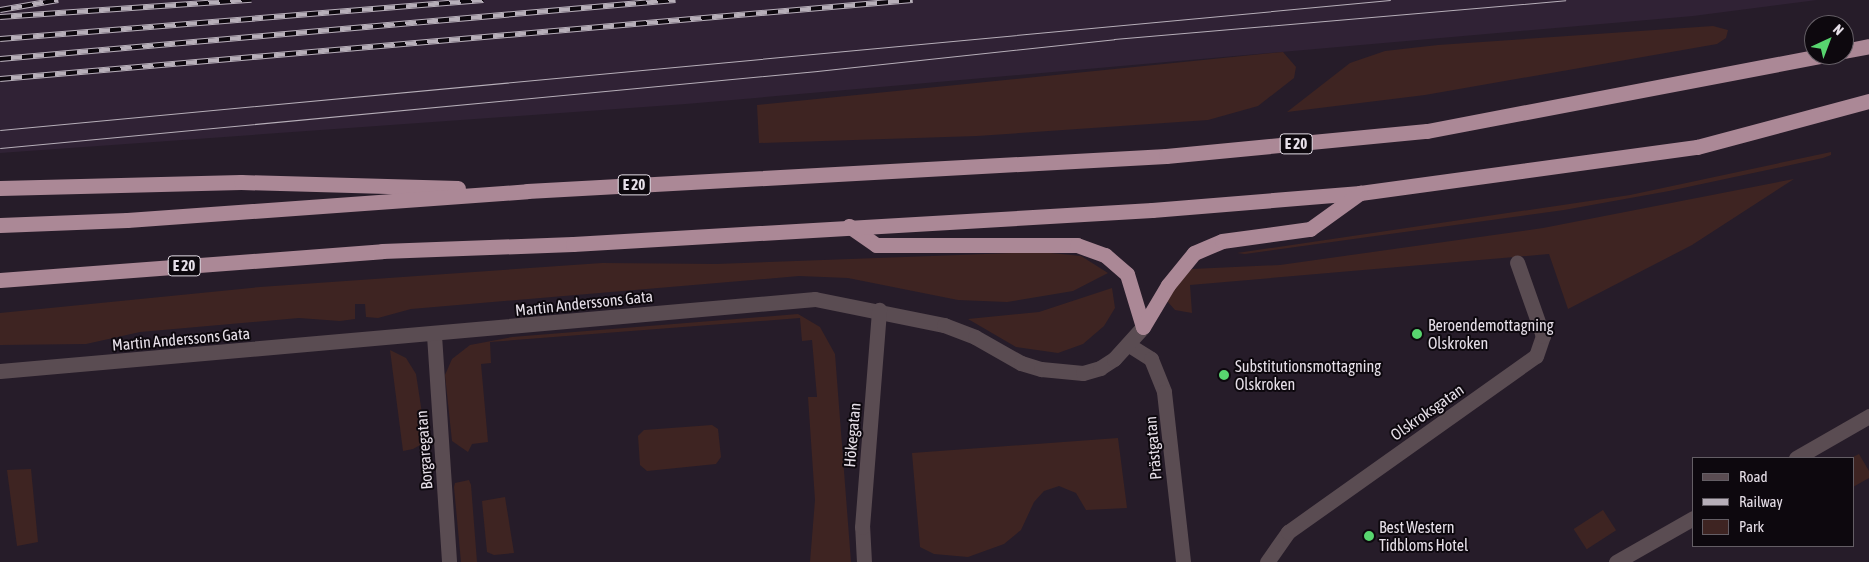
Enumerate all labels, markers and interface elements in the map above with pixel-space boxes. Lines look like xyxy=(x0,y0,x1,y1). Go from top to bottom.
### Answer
north arrow xyxy=(1804,15,1854,65)
text: N xyxy=(1830,21,1847,38)
road number: E 20 xyxy=(1278,132,1314,156)
road number: E 20 xyxy=(616,172,652,198)
road number: E 20 xyxy=(166,254,202,278)
street label: Martin Anderssons Gata xyxy=(514,286,654,320)
place label: Beroendemottagning Olskroken xyxy=(1428,315,1554,353)
street label: Martin Anderssons Gata xyxy=(111,323,251,355)
marker: Beroendemottagning Olskroken xyxy=(1410,327,1424,341)
place label: Substitutionsmottagning Olskroken xyxy=(1235,356,1381,394)
marker: Substitutionsmottagning Olskroken xyxy=(1217,368,1231,382)
street label: Olskroksgatan xyxy=(1387,380,1467,444)
street label: Hökegatan xyxy=(840,402,864,468)
street label: Borgaregatan xyxy=(412,410,436,490)
street label: Prästgatan xyxy=(1141,415,1165,481)
legend xyxy=(1692,457,1854,547)
text: Road xyxy=(1739,468,1768,485)
text: Railway xyxy=(1739,493,1783,510)
place label: Best Western Tidbloms Hotel xyxy=(1379,517,1468,555)
text: Park xyxy=(1739,518,1764,535)
marker: Best Western Tidbloms Hotel xyxy=(1363,530,1375,542)

